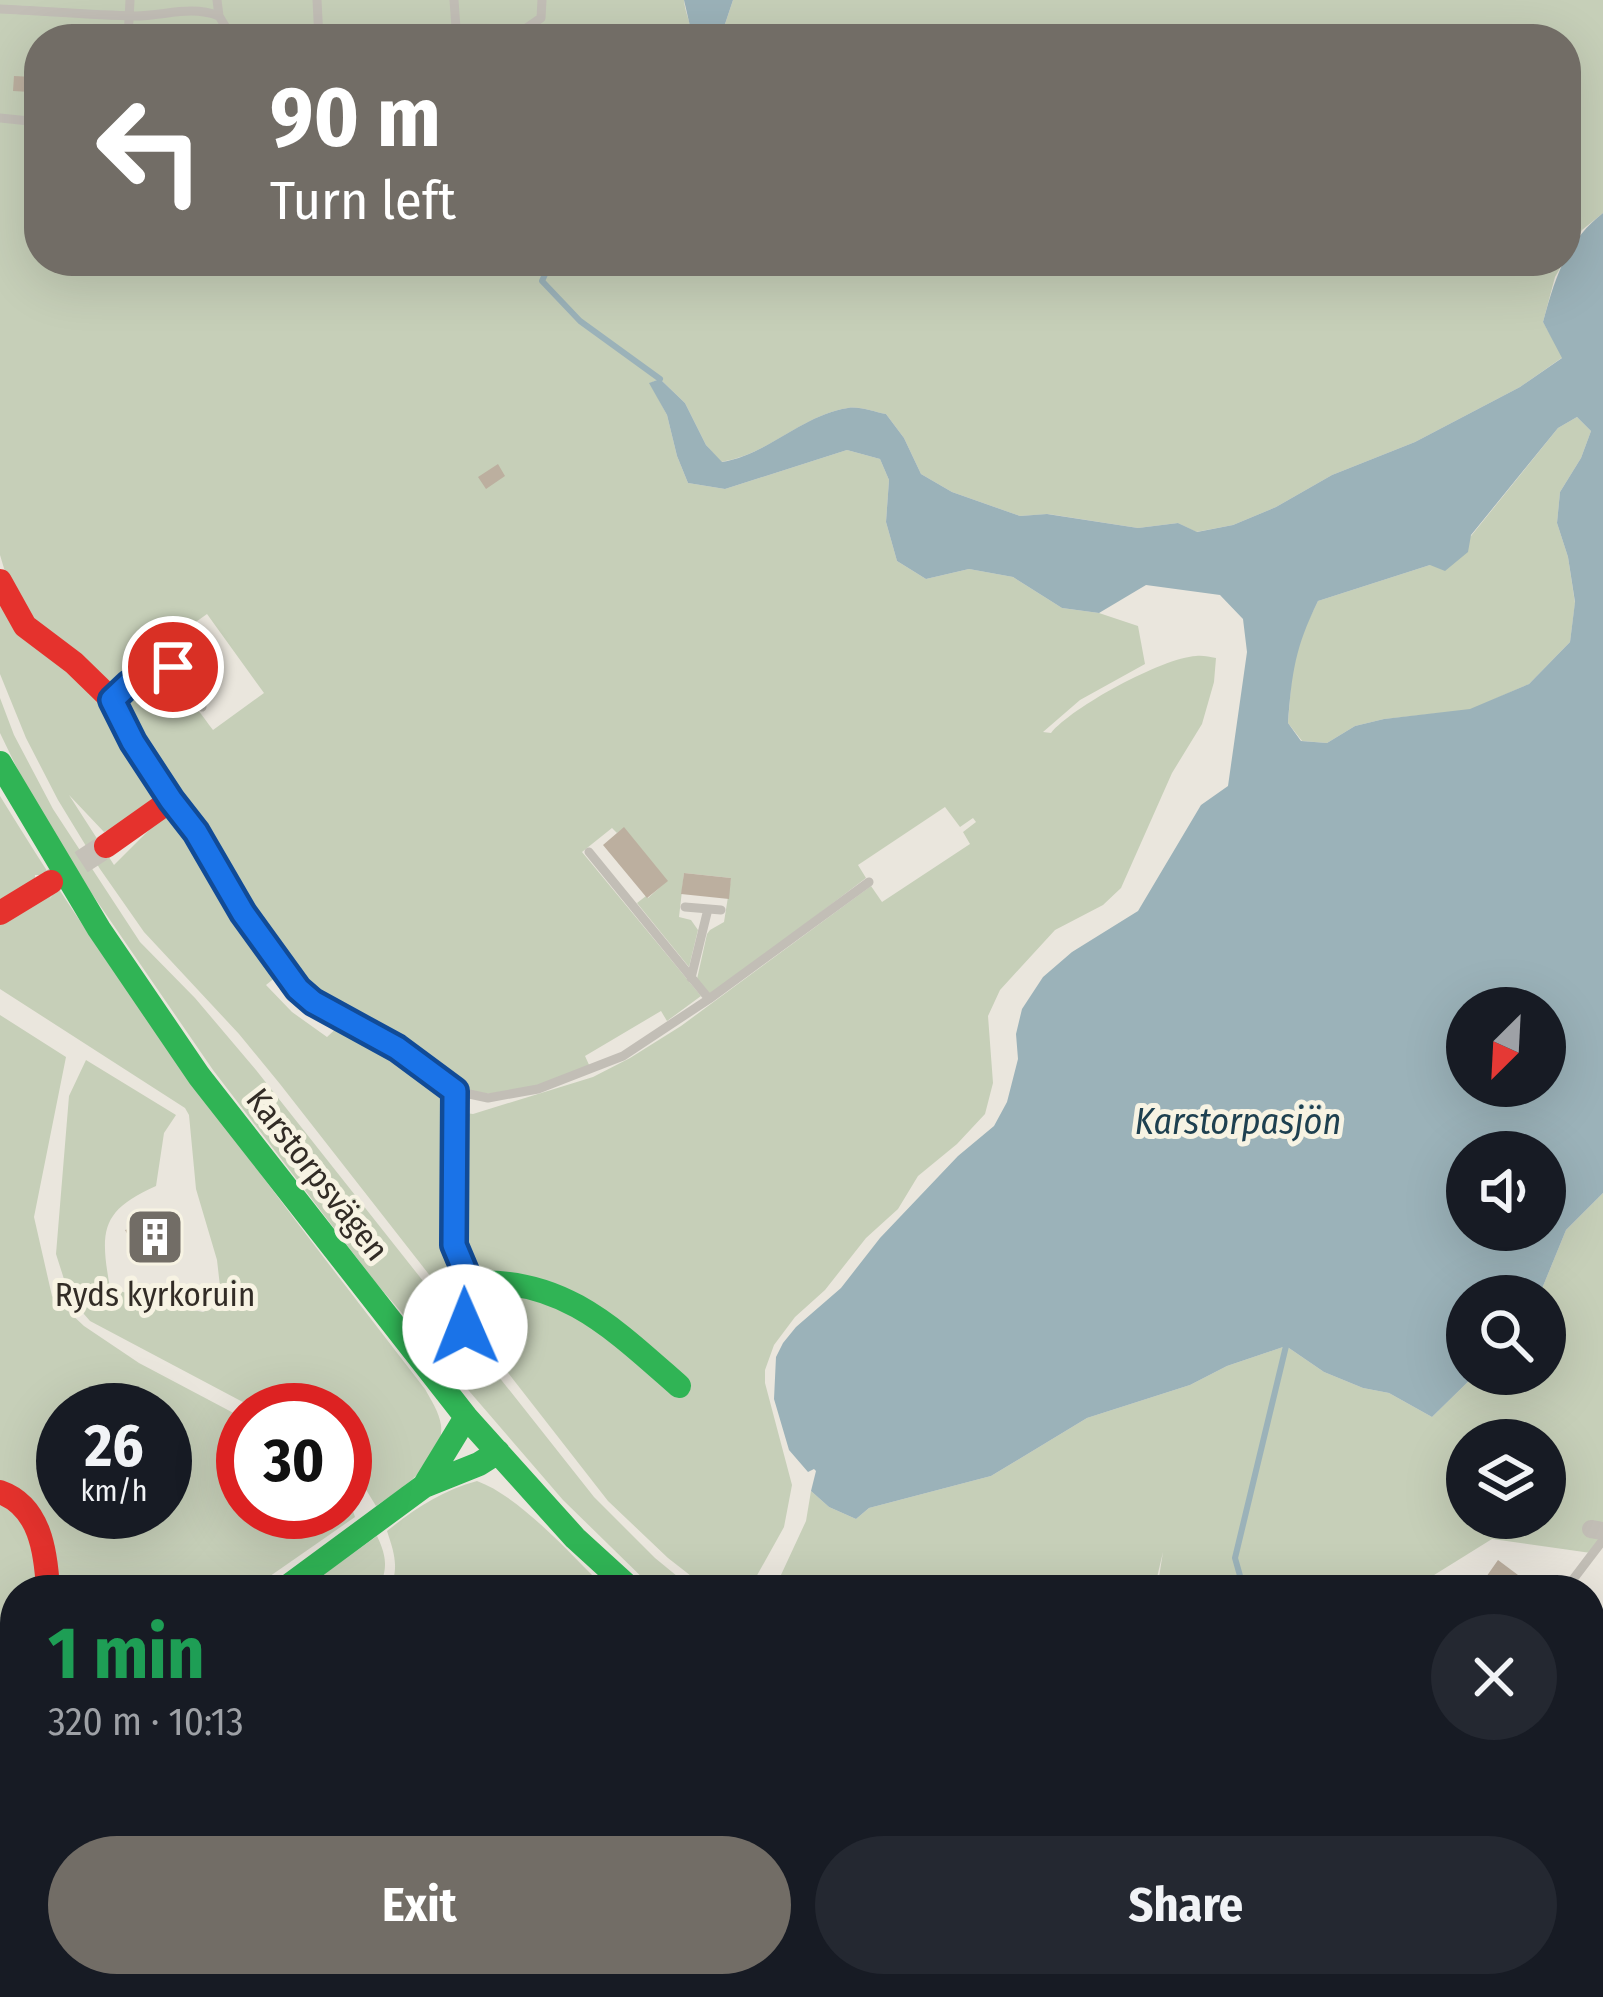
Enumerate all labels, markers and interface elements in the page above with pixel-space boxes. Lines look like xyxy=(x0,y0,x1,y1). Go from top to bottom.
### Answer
text: 90 m xyxy=(270,67,441,168)
icon: left xyxy=(72,72,228,228)
text: Turn left xyxy=(270,169,456,233)
pin xyxy=(122,616,224,718)
icon: arrive xyxy=(140,634,206,700)
north arrow xyxy=(1446,987,1566,1107)
map controls xyxy=(1446,987,1566,1539)
street label: Karstorpsvägen xyxy=(238,1080,397,1269)
water label: Karstorpasjön xyxy=(1135,1100,1341,1144)
button: sound xyxy=(1446,1131,1566,1251)
building icon: Ryds kyrkoruin xyxy=(124,1206,186,1268)
position arrow xyxy=(402,1264,528,1390)
place label: Ryds kyrkoruin xyxy=(55,1275,255,1315)
button: search xyxy=(1446,1275,1566,1395)
speed limit sign: 30 xyxy=(216,1383,372,1539)
text: 26 xyxy=(84,1410,144,1482)
button: layers xyxy=(1446,1419,1566,1539)
text: km/h xyxy=(81,1473,147,1509)
text: 1 min xyxy=(48,1611,205,1697)
button: close xyxy=(1431,1614,1557,1740)
text: 320 m · 10:13 xyxy=(48,1699,244,1745)
button: Exit xyxy=(48,1836,791,1974)
button: Share xyxy=(815,1836,1557,1974)

